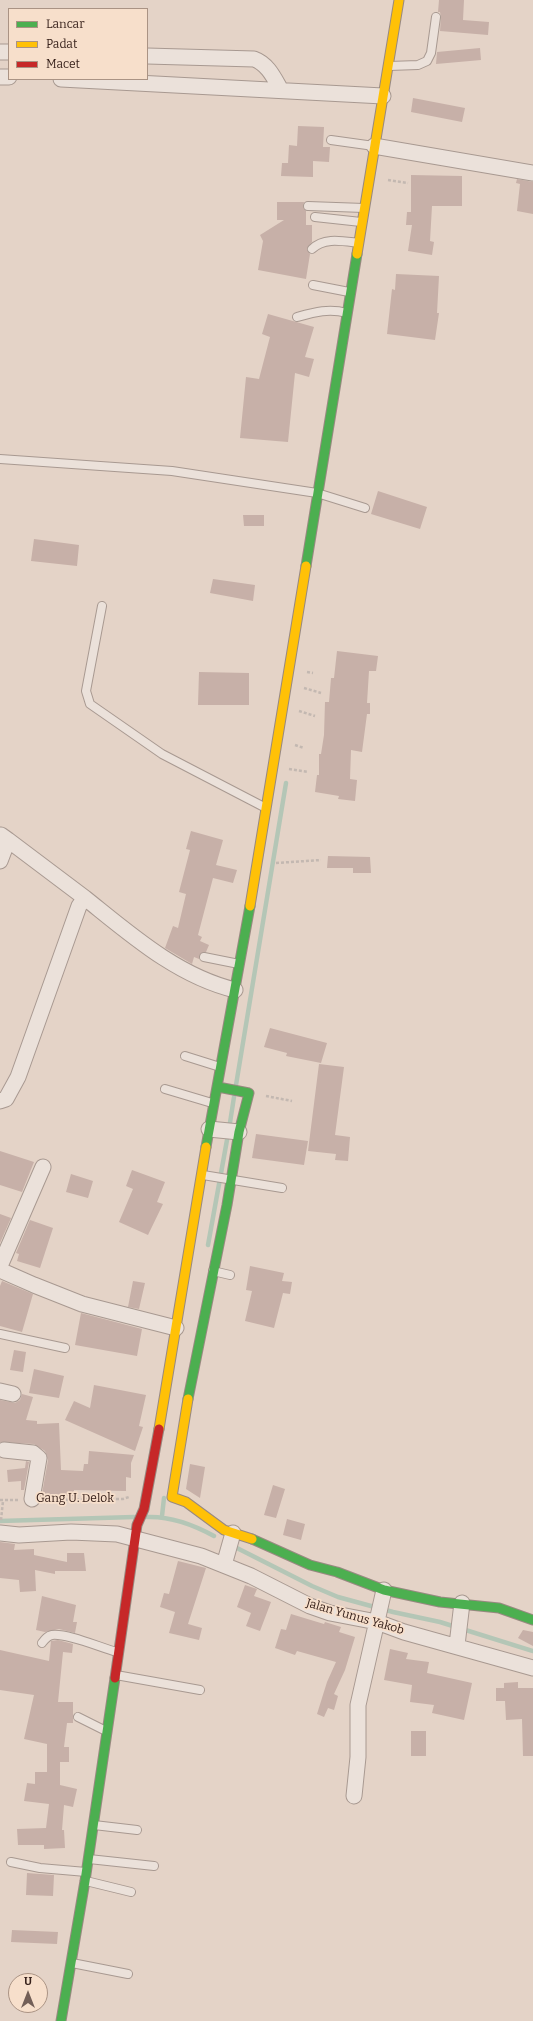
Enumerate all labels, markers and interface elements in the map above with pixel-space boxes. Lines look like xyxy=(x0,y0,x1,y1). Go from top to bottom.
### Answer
legend xyxy=(8,8,148,80)
text: Lancar xyxy=(46,17,84,31)
text: Padat xyxy=(46,37,77,51)
text: Macet xyxy=(46,57,80,71)
street label: Gang U. Delok xyxy=(36,1492,114,1506)
street label: Jalan Yunus Yakob xyxy=(304,1596,406,1638)
north arrow xyxy=(8,1973,48,2013)
text: U xyxy=(24,1975,32,1988)

